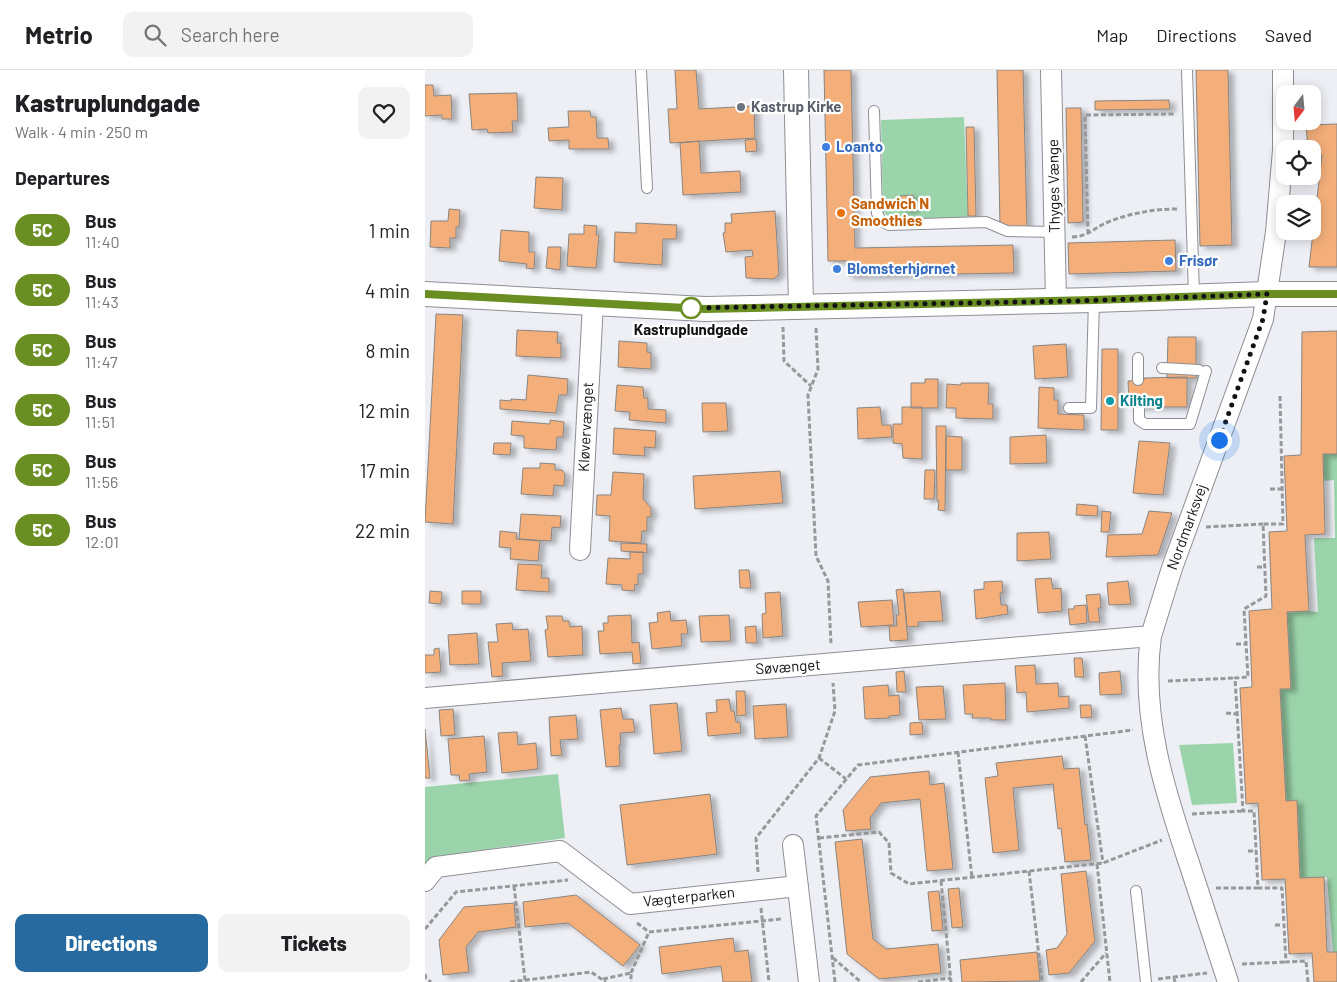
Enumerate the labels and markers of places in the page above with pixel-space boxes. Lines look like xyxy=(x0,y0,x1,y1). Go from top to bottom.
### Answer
place label: Kastrup Kirke xyxy=(751,97,841,115)
marker: Kastrup Kirke xyxy=(735,101,747,113)
place label: Loanto xyxy=(836,137,883,155)
marker: Loanto xyxy=(820,141,832,153)
place label: Sandwich N Smoothies xyxy=(851,194,929,229)
marker: Sandwich N Smoothies xyxy=(835,207,847,219)
place label: Frisør xyxy=(1179,251,1218,269)
marker: Frisør xyxy=(1163,255,1175,267)
place label: Blomsterhjørnet xyxy=(847,259,956,277)
marker: Blomsterhjørnet xyxy=(831,263,843,275)
marker: Kastruplundgade xyxy=(680,297,702,319)
place label: Kastruplundgade xyxy=(634,320,748,338)
place label: Kilting xyxy=(1120,391,1163,409)
marker: Kilting xyxy=(1104,395,1116,407)

